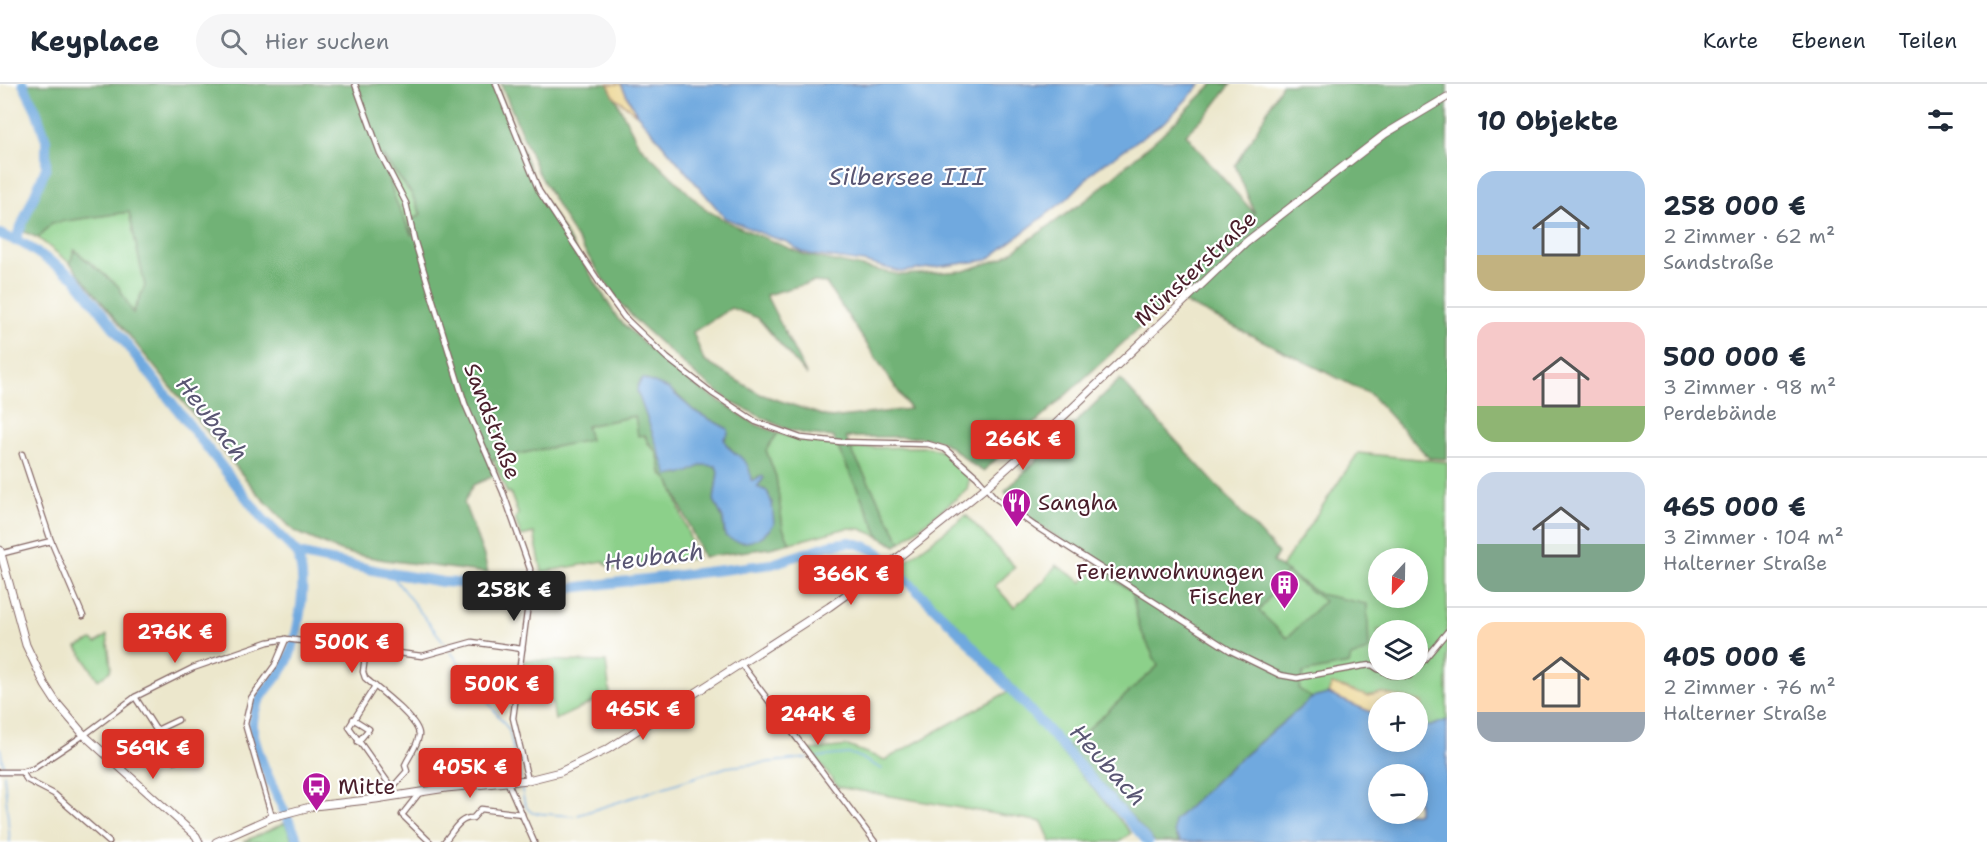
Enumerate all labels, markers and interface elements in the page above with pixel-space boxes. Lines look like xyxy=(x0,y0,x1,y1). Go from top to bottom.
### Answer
search box xyxy=(196,14,616,68)
text: Keyplace xyxy=(30,22,160,60)
icon: search xyxy=(217,25,250,58)
text: Hier suchen xyxy=(265,27,389,56)
text: Karte xyxy=(1703,27,1758,55)
text: Ebenen xyxy=(1791,27,1866,55)
text: Teilen xyxy=(1899,27,1957,55)
text: 10 Objekte xyxy=(1477,103,1618,138)
icon: filters xyxy=(1924,104,1957,137)
water label: Silbersee III xyxy=(829,161,987,193)
text: 258 000 € xyxy=(1663,188,1806,223)
icon: home xyxy=(1525,195,1597,267)
street label: Münsterstraße xyxy=(1128,204,1263,333)
text: 2 Zimmer · 62 m² xyxy=(1663,223,1835,249)
text: Sandstraße xyxy=(1663,249,1774,275)
text: 500 000 € xyxy=(1663,339,1806,374)
icon: home xyxy=(1525,346,1597,418)
street label: Sandstraße xyxy=(457,359,528,483)
water label: Heubach xyxy=(168,370,256,468)
text: 3 Zimmer · 98 m² xyxy=(1663,374,1836,400)
text: Perdebände xyxy=(1663,400,1777,426)
pin: 266K € xyxy=(974,420,1072,471)
text: 266K € xyxy=(985,426,1061,452)
restaurant icon: Sangha xyxy=(1001,486,1033,528)
place label: Sangha xyxy=(1038,488,1118,517)
text: 465 000 € xyxy=(1663,489,1806,524)
icon: home xyxy=(1525,496,1597,568)
text: 3 Zimmer · 104 m² xyxy=(1663,524,1844,550)
water label: Heubach xyxy=(602,535,706,579)
north arrow xyxy=(1368,548,1428,608)
map controls xyxy=(1368,548,1428,824)
text: Halterner Straße xyxy=(1663,550,1827,576)
pin: 366K € xyxy=(802,555,900,606)
place label: Ferienwohnungen Fischer xyxy=(1076,557,1264,611)
text: 366K € xyxy=(813,561,889,587)
building icon: Ferienwohnungen Fischer xyxy=(1269,568,1301,610)
pin: 258K € xyxy=(465,571,563,622)
text: 258K € xyxy=(477,577,551,603)
pin: 276K € xyxy=(126,613,224,664)
text: 276K € xyxy=(137,619,213,645)
button: layers xyxy=(1368,620,1428,680)
pin: 500K € xyxy=(303,623,401,674)
text: 500K € xyxy=(315,629,389,655)
text: 405 000 € xyxy=(1663,639,1806,674)
icon: home xyxy=(1525,646,1597,718)
pin: 500K € xyxy=(453,665,551,716)
text: 500K € xyxy=(465,671,539,697)
text: 2 Zimmer · 76 m² xyxy=(1663,674,1836,700)
pin: 465K € xyxy=(594,690,692,741)
button: + xyxy=(1368,692,1428,752)
pin: 244K € xyxy=(769,695,867,746)
text: 465K € xyxy=(606,696,680,722)
text: Halterner Straße xyxy=(1663,700,1827,726)
text: 244K € xyxy=(780,701,856,727)
water label: Heubach xyxy=(1062,717,1154,813)
pin: 569K € xyxy=(104,729,202,780)
text: 569K € xyxy=(116,735,190,761)
pin: 405K € xyxy=(421,748,519,799)
text: 405K € xyxy=(433,754,507,780)
button: − xyxy=(1368,764,1428,824)
bus stop icon: Mitte xyxy=(301,770,333,812)
place label: Mitte xyxy=(338,772,396,801)

